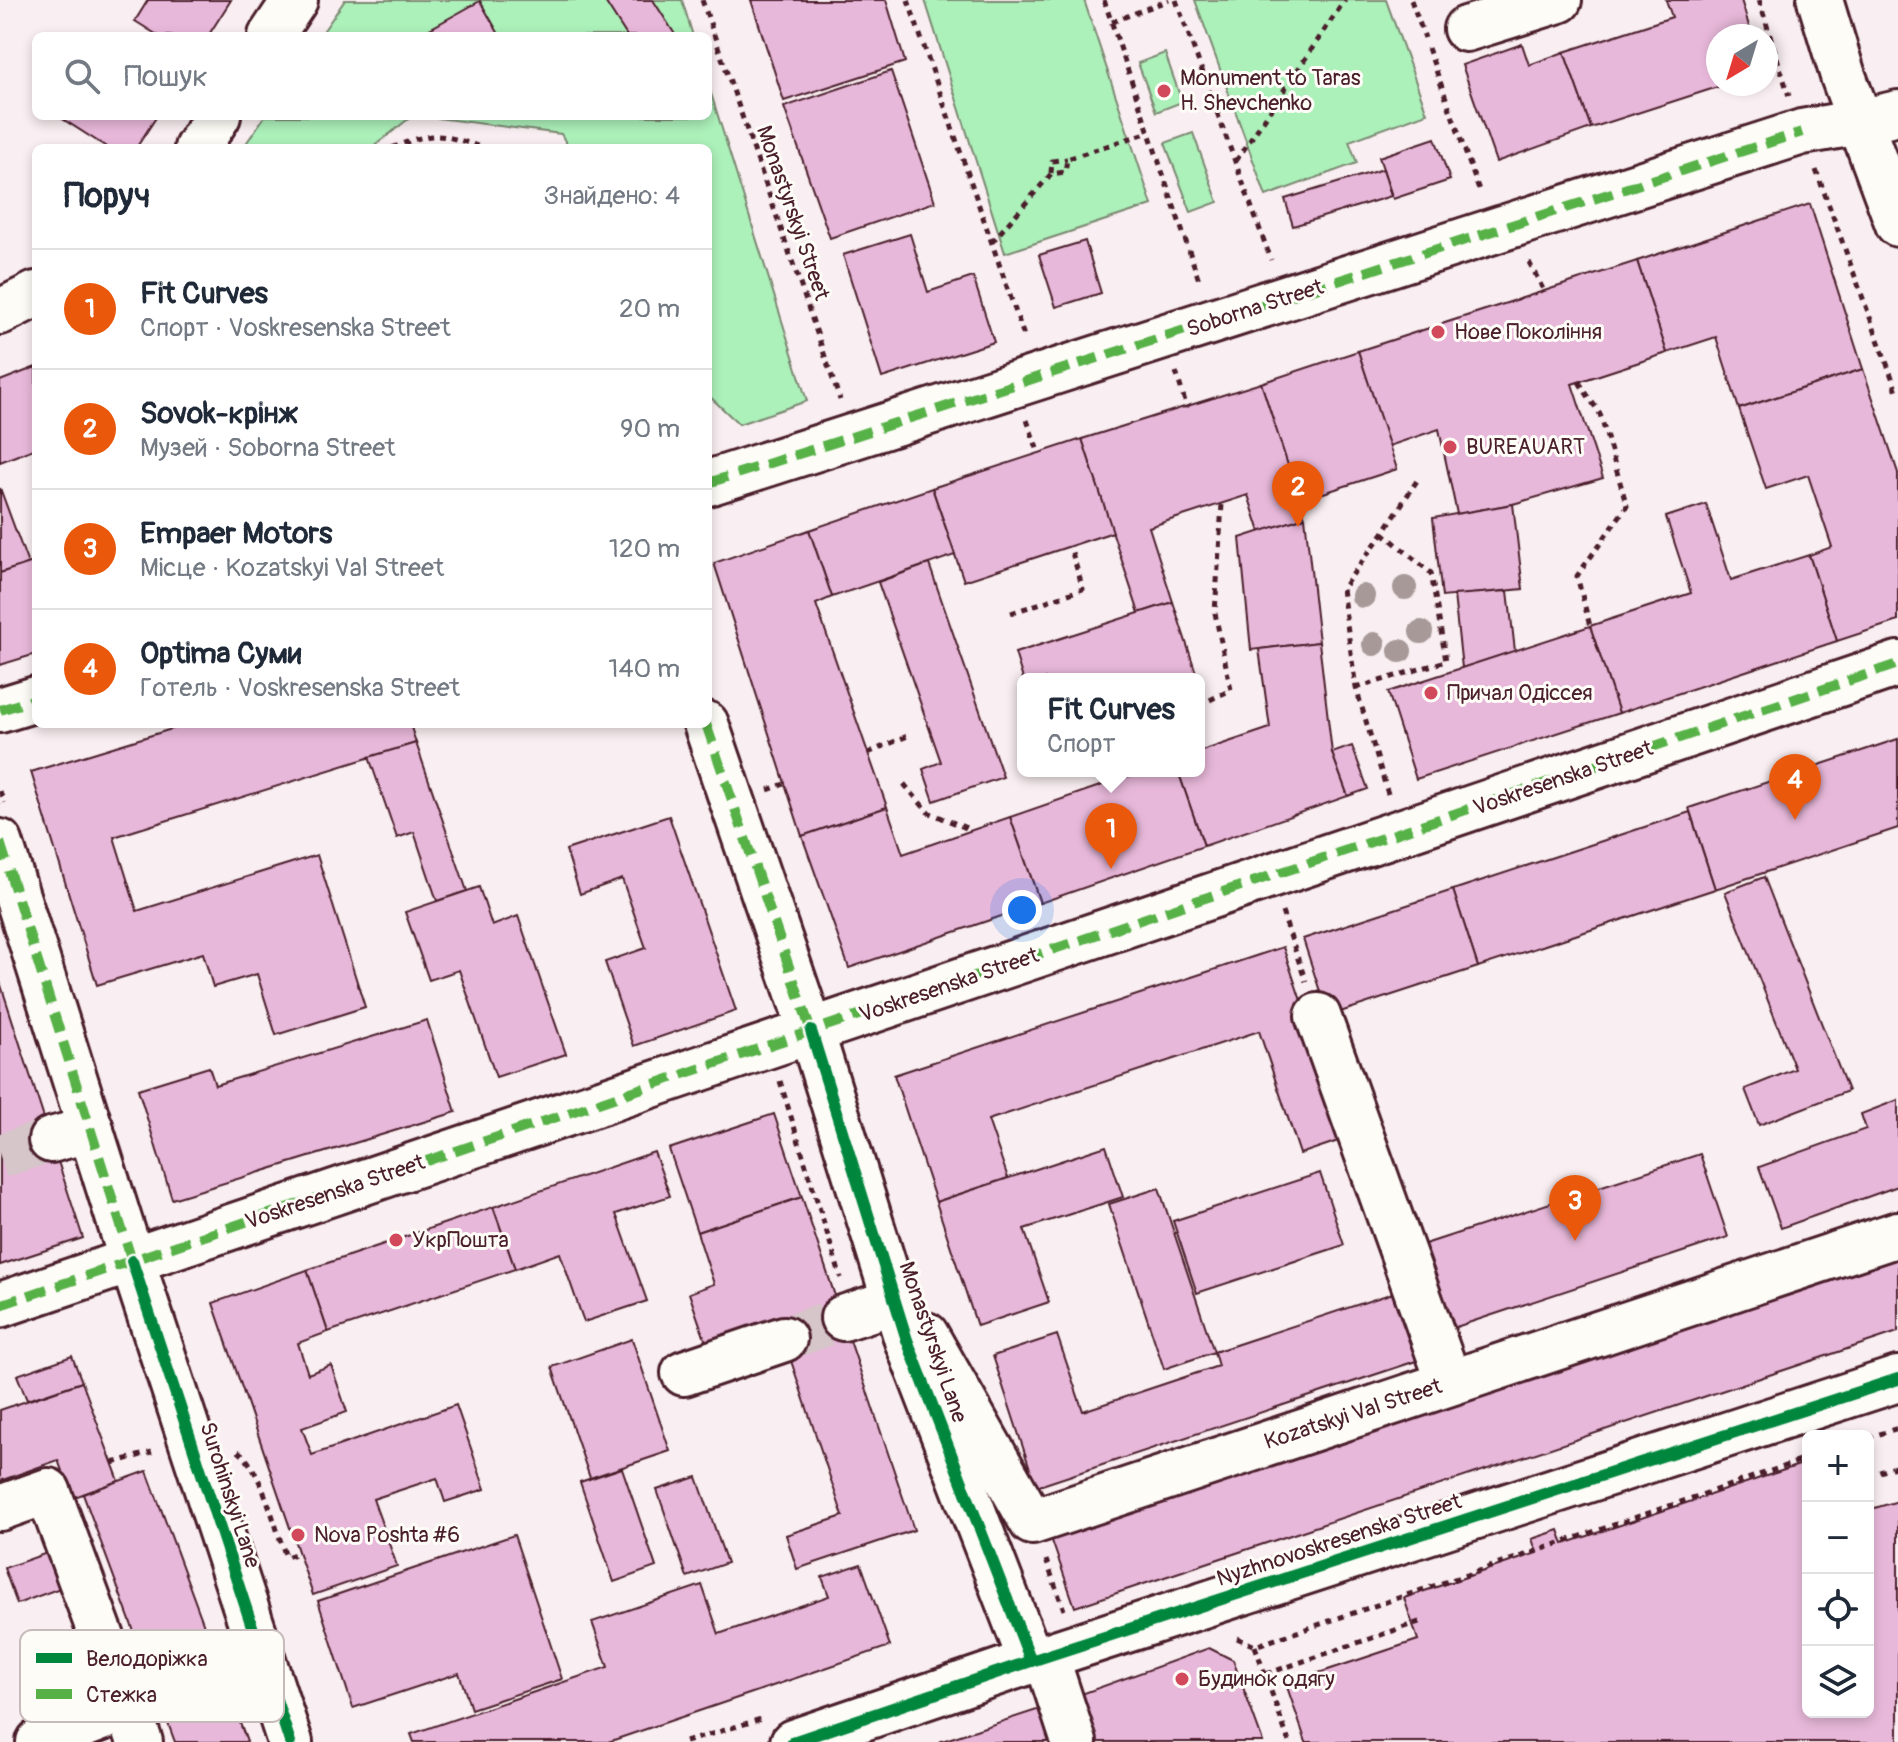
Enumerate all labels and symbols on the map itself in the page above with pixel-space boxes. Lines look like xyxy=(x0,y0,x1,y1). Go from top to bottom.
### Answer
north arrow xyxy=(1706,24,1778,96)
place label: Monument to Taras H. Shevchenko xyxy=(1180,64,1361,117)
marker: Monument to Taras H. Shevchenko xyxy=(1155,82,1173,100)
street label: Monastyrskyi Street xyxy=(750,122,836,304)
street label: Soborna Street xyxy=(1183,273,1327,343)
place label: Нове Покоління xyxy=(1454,318,1602,346)
marker: Нове Покоління xyxy=(1429,323,1447,341)
place label: BUREAUART xyxy=(1466,433,1585,461)
marker: BUREAUART xyxy=(1441,438,1459,456)
pin: 2 xyxy=(1272,461,1324,527)
place label: Причал Одіссея xyxy=(1447,679,1593,707)
marker: Причал Одіссея xyxy=(1422,684,1440,702)
street label: Voskresenska Street xyxy=(1469,734,1657,822)
pin: 4 xyxy=(1769,754,1821,820)
pin: 1 xyxy=(1085,803,1137,869)
your location xyxy=(1002,890,1042,930)
street label: Voskresenska Street xyxy=(855,941,1043,1029)
street label: Voskresenska Street xyxy=(241,1148,429,1236)
pin: 3 xyxy=(1549,1175,1601,1241)
place label: УкрПошта xyxy=(412,1226,509,1254)
marker: УкрПошта xyxy=(387,1231,405,1249)
street label: Monastyrskyi Lane xyxy=(892,1258,974,1426)
street label: Kozatskyi Val Street xyxy=(1261,1372,1445,1456)
street label: Surohinskyi Lane xyxy=(193,1419,267,1572)
street label: Nyzhnovoskresenska Street xyxy=(1213,1487,1465,1593)
place label: Nova Poshta #6 xyxy=(314,1521,460,1549)
marker: Nova Poshta #6 xyxy=(289,1526,307,1544)
legend xyxy=(20,1630,284,1722)
text: Велодоріжка xyxy=(86,1645,208,1673)
place label: Будинок одягу xyxy=(1198,1665,1335,1693)
marker: Будинок одягу xyxy=(1173,1670,1191,1688)
text: Стежка xyxy=(86,1681,157,1709)

